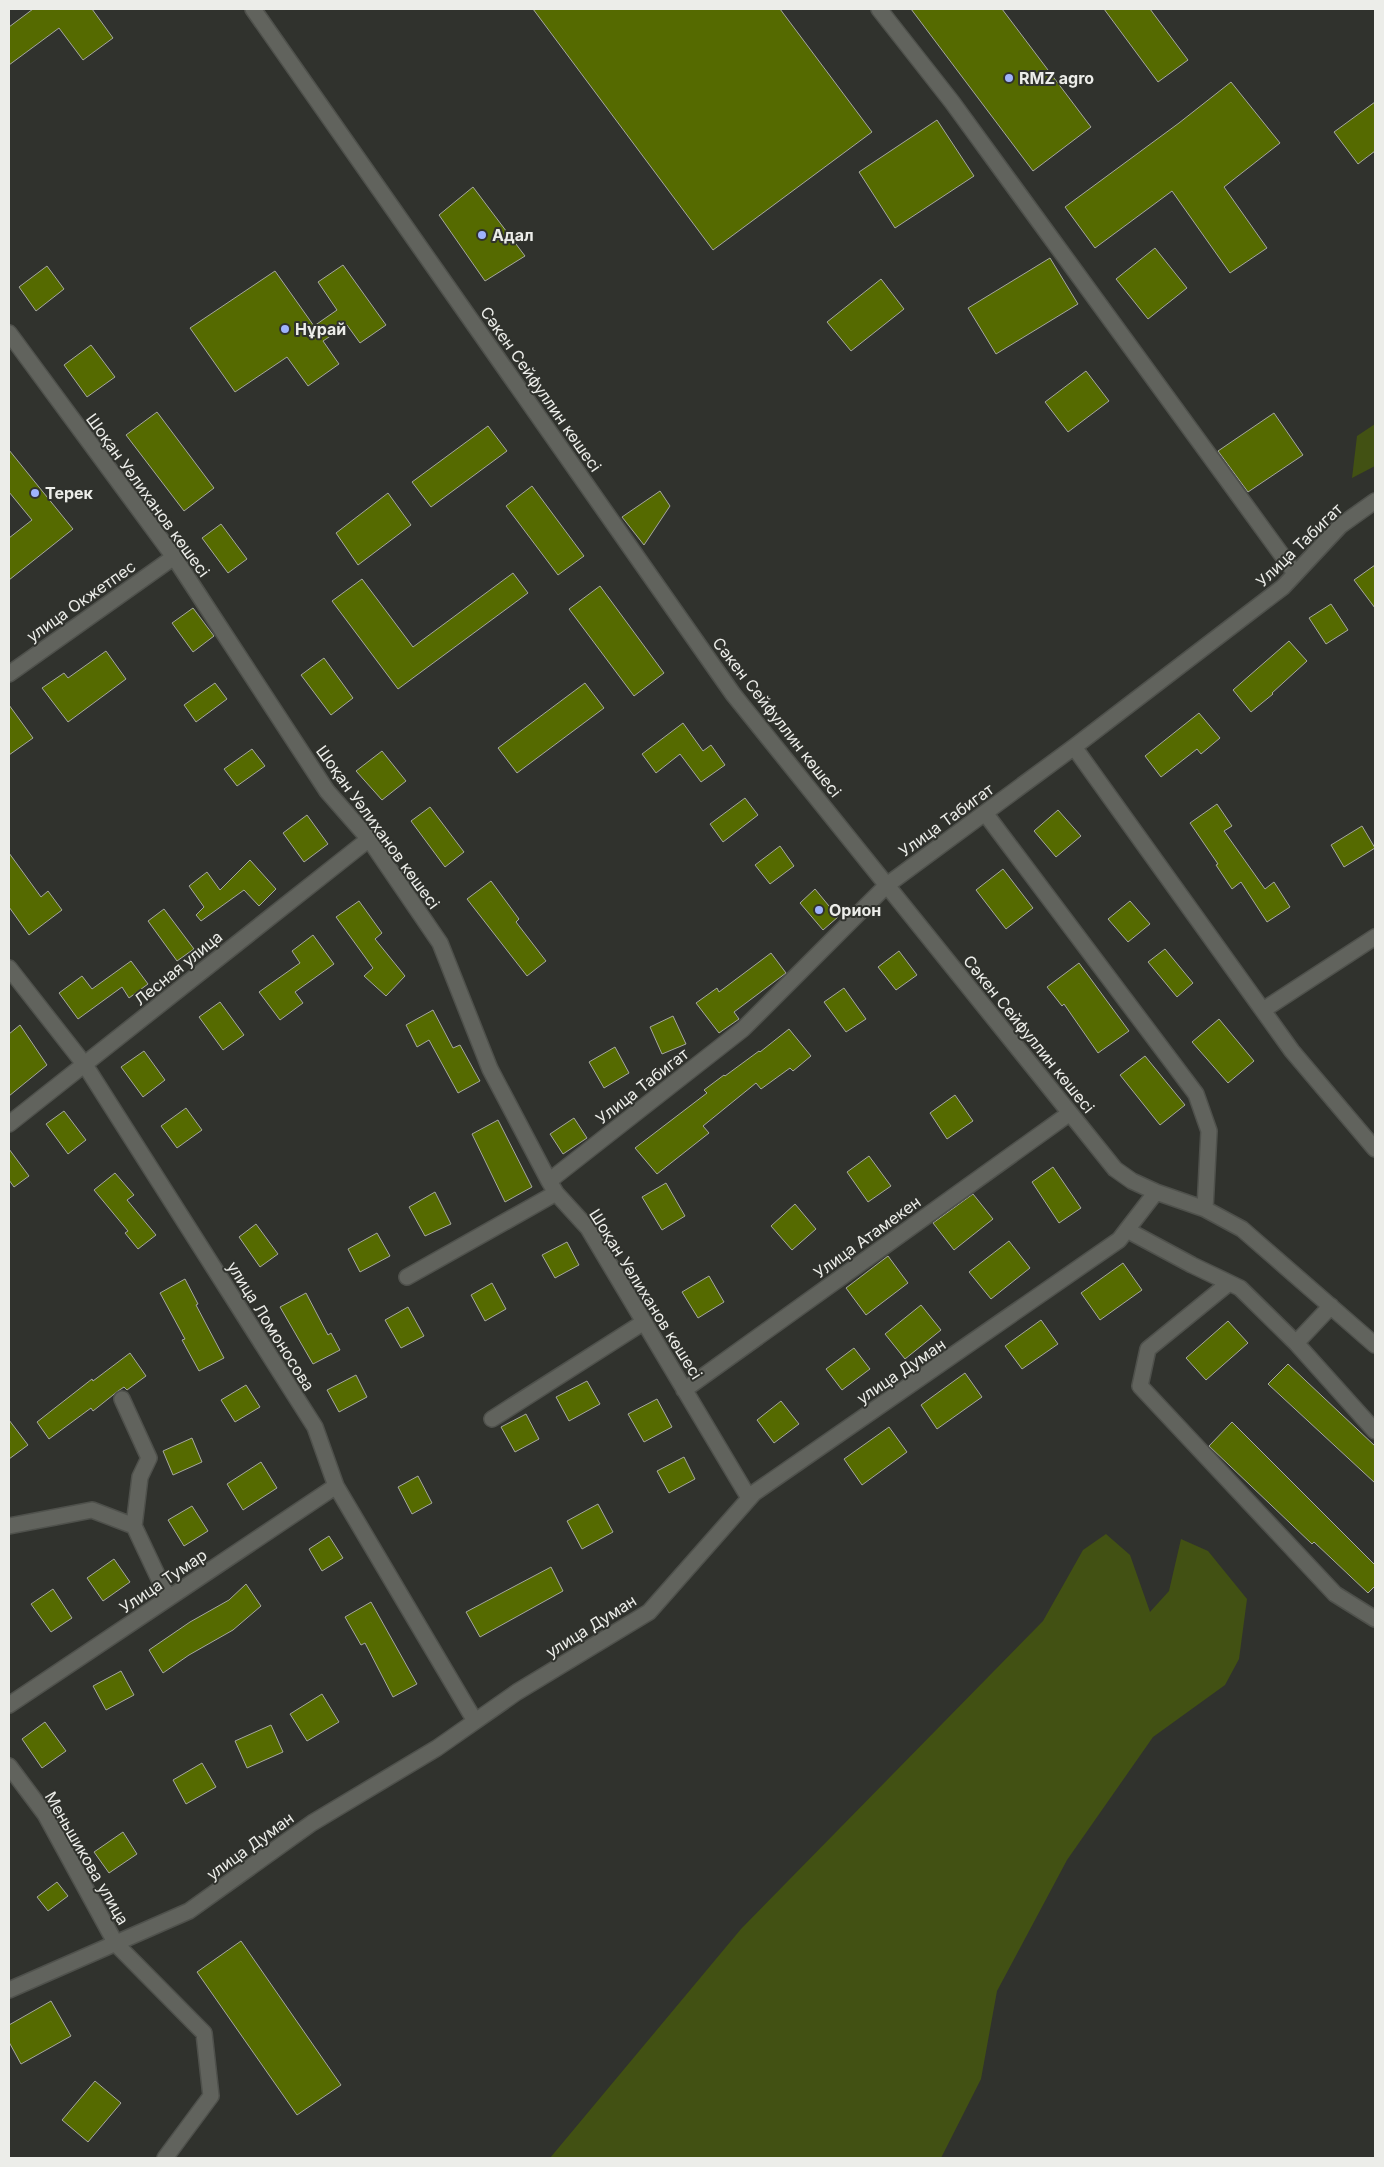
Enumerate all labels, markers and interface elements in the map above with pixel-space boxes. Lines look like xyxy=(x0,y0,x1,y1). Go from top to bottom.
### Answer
place label: RMZ agro xyxy=(1019,68,1094,88)
marker: RMZ agro xyxy=(1003,72,1015,84)
place label: Адал xyxy=(492,225,534,245)
marker: Адал xyxy=(476,229,488,241)
street label: Сәкен Сейфуллин көшесі xyxy=(476,302,606,476)
place label: Нұрай xyxy=(295,319,346,339)
marker: Нұрай xyxy=(279,323,291,335)
street label: Шоқан Уәлиханов көшесі xyxy=(82,409,214,581)
place label: Терек xyxy=(45,483,94,503)
marker: Терек xyxy=(29,487,41,499)
street label: Улица Табигат xyxy=(1252,498,1347,591)
street label: улица Окжетпес xyxy=(23,556,139,646)
street label: Сәкен Сейфуллин көшесі xyxy=(708,633,846,801)
street label: Шоқан Уәлиханов көшесі xyxy=(312,741,444,913)
street label: Улица Табигат xyxy=(895,779,998,861)
place label: Орион xyxy=(829,900,881,920)
marker: Орион xyxy=(813,904,825,916)
street label: Лесная улица xyxy=(130,926,226,1010)
street label: Сәкен Сейфуллин көшесі xyxy=(959,951,1099,1117)
street label: Улица Табигат xyxy=(592,1043,693,1128)
street label: Улица Атамекен xyxy=(809,1191,925,1283)
street label: Шоқан Уәлиханов көшесі xyxy=(585,1205,707,1383)
street label: улица Ломоносова xyxy=(223,1257,319,1395)
street label: улица Думан xyxy=(853,1334,949,1408)
street label: Улица Тумар xyxy=(115,1544,211,1618)
street label: улица Думан xyxy=(542,1590,640,1662)
street label: Меньшикова улица xyxy=(41,1788,133,1928)
street label: улица Думан xyxy=(203,1808,297,1884)

